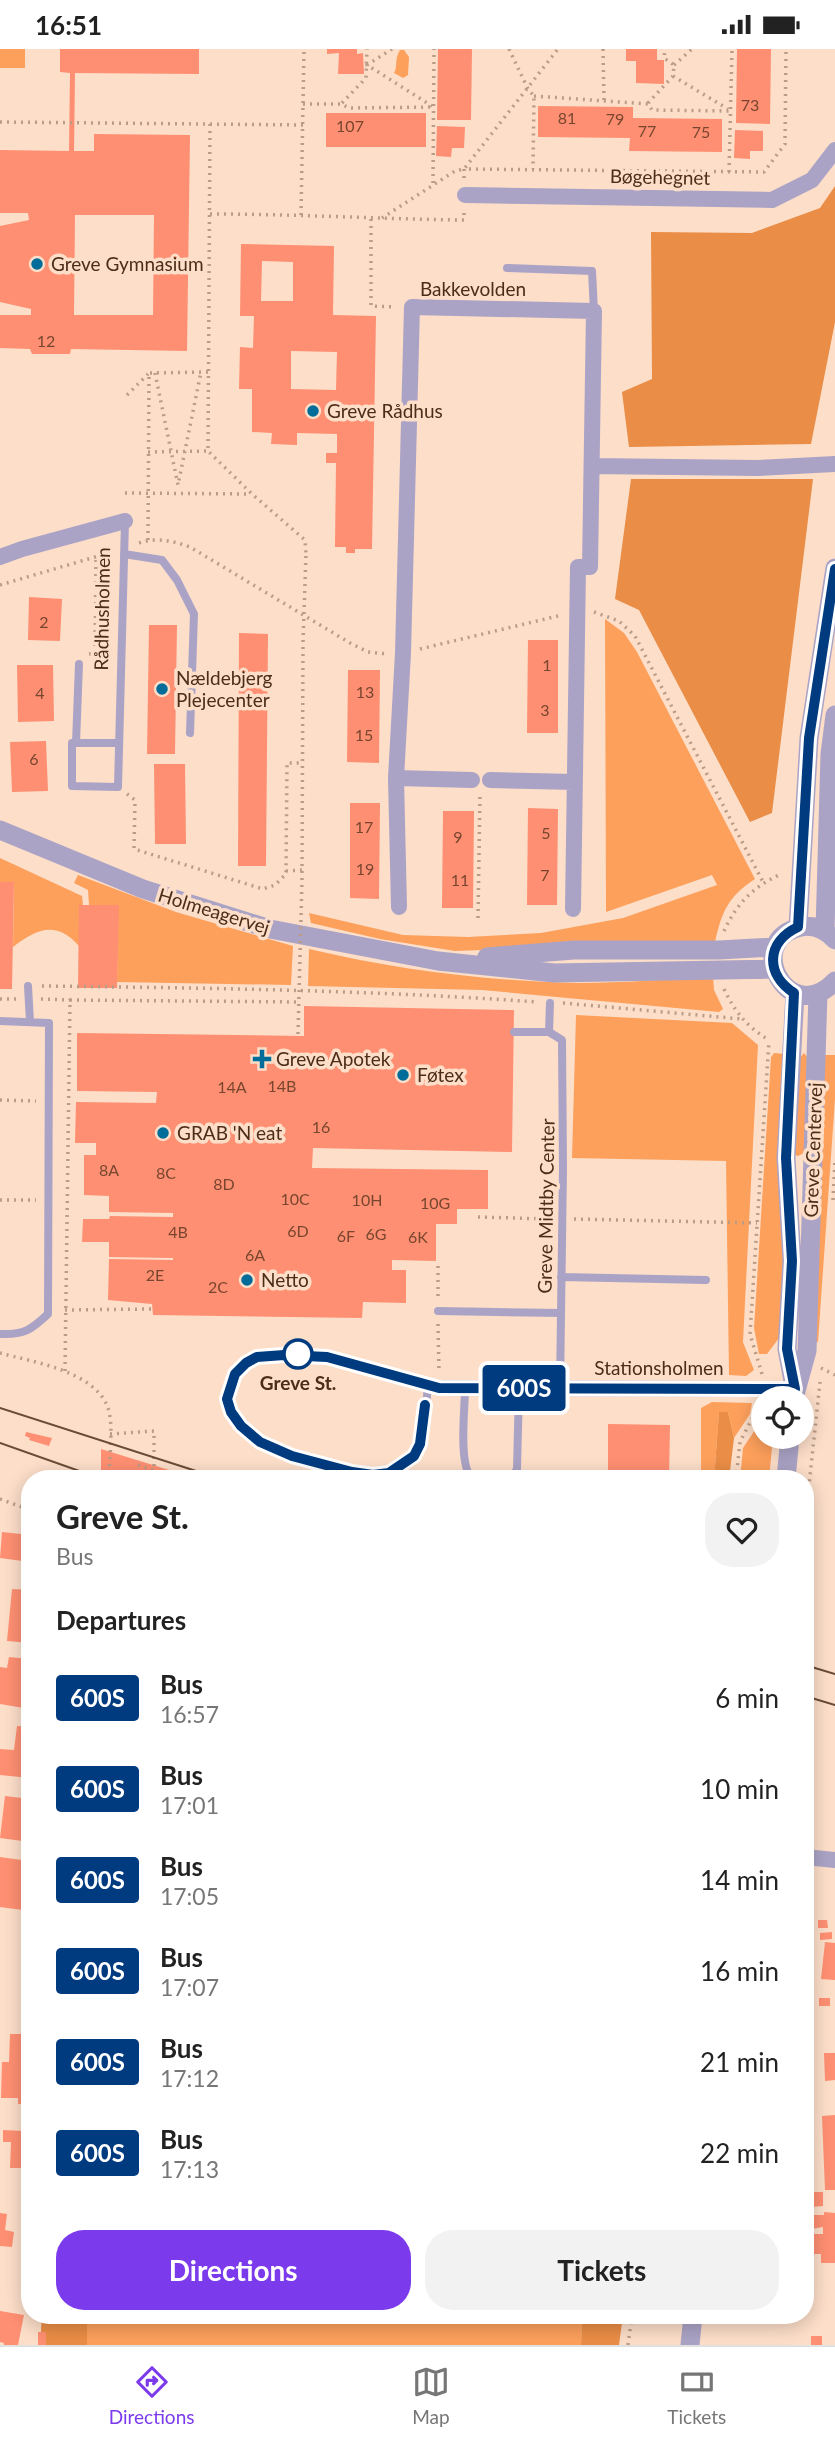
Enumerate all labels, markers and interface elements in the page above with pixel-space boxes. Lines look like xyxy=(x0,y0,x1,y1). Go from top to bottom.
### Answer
text: 16:51 xyxy=(35,9,102,41)
house number: 73 xyxy=(741,95,759,114)
house number: 81 xyxy=(558,108,576,127)
house number: 79 xyxy=(606,109,624,128)
house number: 107 xyxy=(336,116,364,135)
house number: 77 xyxy=(638,121,656,140)
house number: 75 xyxy=(692,122,710,141)
street label: Bøgehegnet xyxy=(610,164,711,189)
place label: Greve Gymnasium xyxy=(51,252,204,275)
marker: Greve Gymnasium xyxy=(29,256,45,272)
street label: Bakkevolden xyxy=(420,277,526,300)
house number: 12 xyxy=(37,331,55,350)
place label: Greve Rådhus xyxy=(327,399,443,422)
marker: Greve Rådhus xyxy=(305,403,321,419)
street label: Rådhusholmen xyxy=(89,547,114,671)
house number: 2 xyxy=(39,612,49,631)
house number: 1 xyxy=(542,655,552,674)
place label: Nældebjerg Plejecenter xyxy=(176,666,273,711)
marker: Nældebjerg Plejecenter xyxy=(154,681,170,697)
house number: 13 xyxy=(356,682,374,701)
house number: 4 xyxy=(35,683,45,702)
house number: 3 xyxy=(540,700,550,719)
house number: 15 xyxy=(355,725,373,744)
house number: 6 xyxy=(29,749,39,768)
house number: 17 xyxy=(355,817,373,836)
house number: 5 xyxy=(541,823,551,842)
house number: 9 xyxy=(453,827,463,846)
house number: 19 xyxy=(356,859,374,878)
house number: 7 xyxy=(540,865,550,884)
house number: 11 xyxy=(451,870,469,889)
street label: Holmeagervej xyxy=(156,883,273,938)
place label: Greve Apotek xyxy=(276,1047,391,1070)
marker: Greve Apotek xyxy=(254,1051,270,1067)
place label: Føtex xyxy=(417,1063,464,1086)
marker: Føtex xyxy=(395,1067,411,1083)
house number: 14B xyxy=(268,1076,296,1095)
house number: 14A xyxy=(217,1077,247,1096)
street label: Greve Centervej xyxy=(799,1082,826,1218)
house number: 16 xyxy=(312,1117,330,1136)
street label: Greve Midtby Center xyxy=(532,1118,559,1294)
place label: GRAB 'N eat xyxy=(177,1121,282,1144)
marker: GRAB 'N eat xyxy=(155,1125,171,1141)
house number: 8A xyxy=(99,1160,119,1179)
house number: 8C xyxy=(156,1163,176,1182)
house number: 8D xyxy=(213,1174,235,1193)
house number: 10C xyxy=(280,1189,310,1208)
house number: 10H xyxy=(352,1190,382,1209)
house number: 10G xyxy=(420,1193,450,1212)
house number: 6D xyxy=(287,1221,309,1240)
house number: 4B xyxy=(168,1222,188,1241)
house number: 6G xyxy=(366,1224,386,1243)
house number: 6F xyxy=(337,1226,355,1245)
house number: 6K xyxy=(408,1227,428,1246)
house number: 6A xyxy=(245,1245,265,1264)
house number: 2E xyxy=(146,1265,164,1284)
place label: Netto xyxy=(261,1268,309,1291)
marker: Netto xyxy=(239,1272,255,1288)
house number: 2C xyxy=(208,1277,228,1296)
marker: Greve St. xyxy=(283,1339,313,1369)
street label: Stationsholmen xyxy=(594,1356,724,1379)
line badge: 600S xyxy=(475,1365,573,1411)
place label: Greve St. xyxy=(260,1371,336,1394)
text: 600S xyxy=(497,1373,551,1402)
map controls xyxy=(751,1386,814,1449)
button: locate xyxy=(751,1386,814,1449)
button: heart xyxy=(705,1493,779,1567)
text: Greve St. xyxy=(56,1496,189,1536)
text: Bus xyxy=(56,1542,93,1570)
text: Departures xyxy=(56,1604,186,1636)
text: Bus xyxy=(160,1668,203,1700)
text: 6 min xyxy=(715,1682,779,1714)
text: 600S xyxy=(70,1683,125,1712)
text: 16:57 xyxy=(160,1700,219,1728)
text: Bus xyxy=(160,1759,203,1791)
text: 10 min xyxy=(700,1773,779,1805)
text: 600S xyxy=(70,1774,125,1803)
text: 17:01 xyxy=(160,1791,219,1819)
text: Bus xyxy=(160,1850,203,1882)
text: 14 min xyxy=(700,1864,779,1896)
text: 600S xyxy=(70,1865,125,1894)
text: 17:05 xyxy=(160,1882,219,1910)
text: Bus xyxy=(160,1941,203,1973)
text: 16 min xyxy=(700,1955,779,1987)
text: 600S xyxy=(70,1956,125,1985)
text: 17:07 xyxy=(160,1973,219,2001)
text: Bus xyxy=(160,2032,203,2064)
text: 21 min xyxy=(700,2046,779,2078)
text: 600S xyxy=(70,2047,125,2076)
text: 17:12 xyxy=(160,2064,219,2092)
text: Bus xyxy=(160,2123,203,2155)
text: 22 min xyxy=(700,2137,779,2169)
text: 600S xyxy=(70,2138,125,2167)
text: 17:13 xyxy=(160,2155,219,2183)
button: Directions xyxy=(56,2230,411,2310)
button: Tickets xyxy=(425,2230,779,2310)
tab: Directions xyxy=(109,2363,194,2428)
tab: Map xyxy=(412,2363,450,2428)
tab: Tickets xyxy=(667,2363,726,2428)

